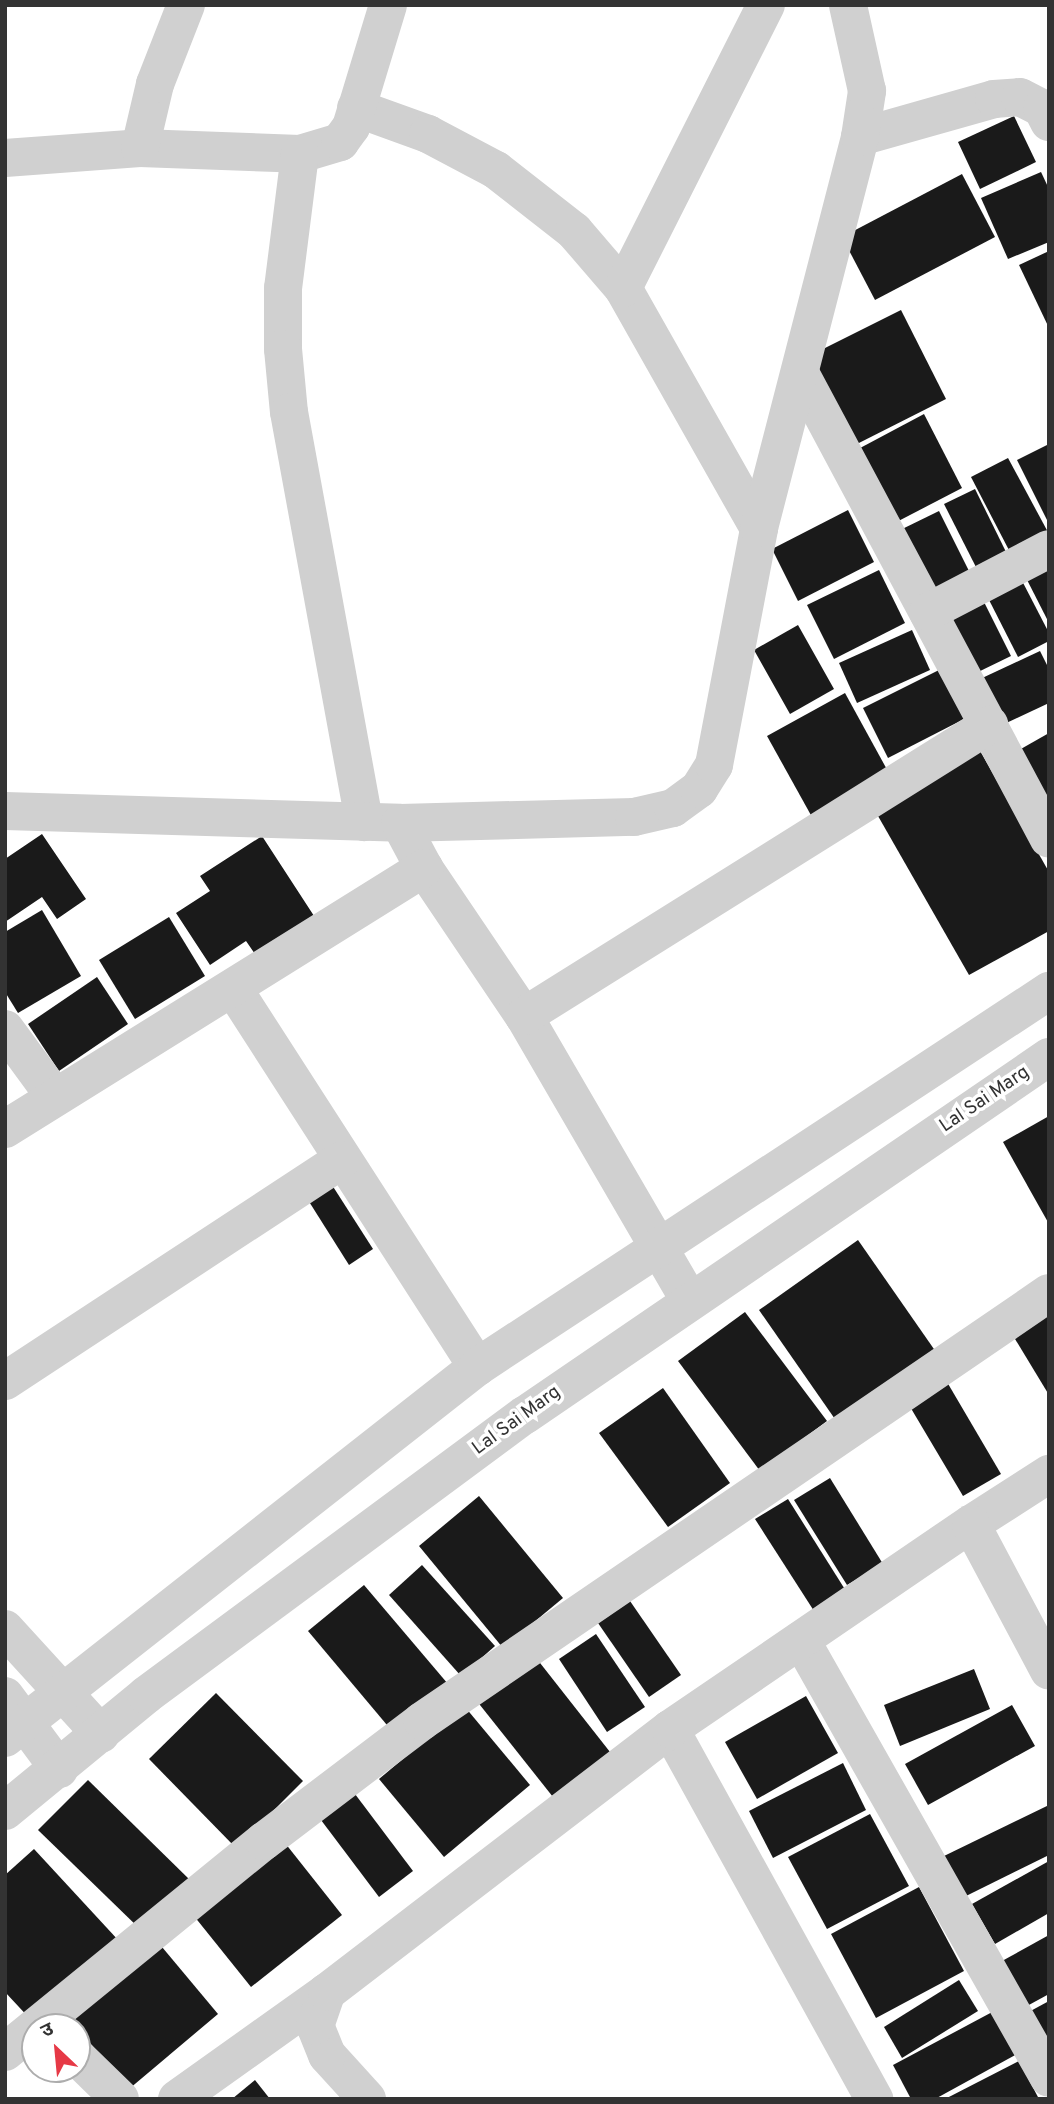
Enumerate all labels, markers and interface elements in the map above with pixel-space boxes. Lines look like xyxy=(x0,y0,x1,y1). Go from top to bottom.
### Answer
street label: Lal Sai Marg xyxy=(936,1062,1034,1138)
street label: Lal Sai Marg xyxy=(469,1381,565,1461)
north arrow xyxy=(21,2013,91,2083)
text: उ xyxy=(37,2018,58,2044)

